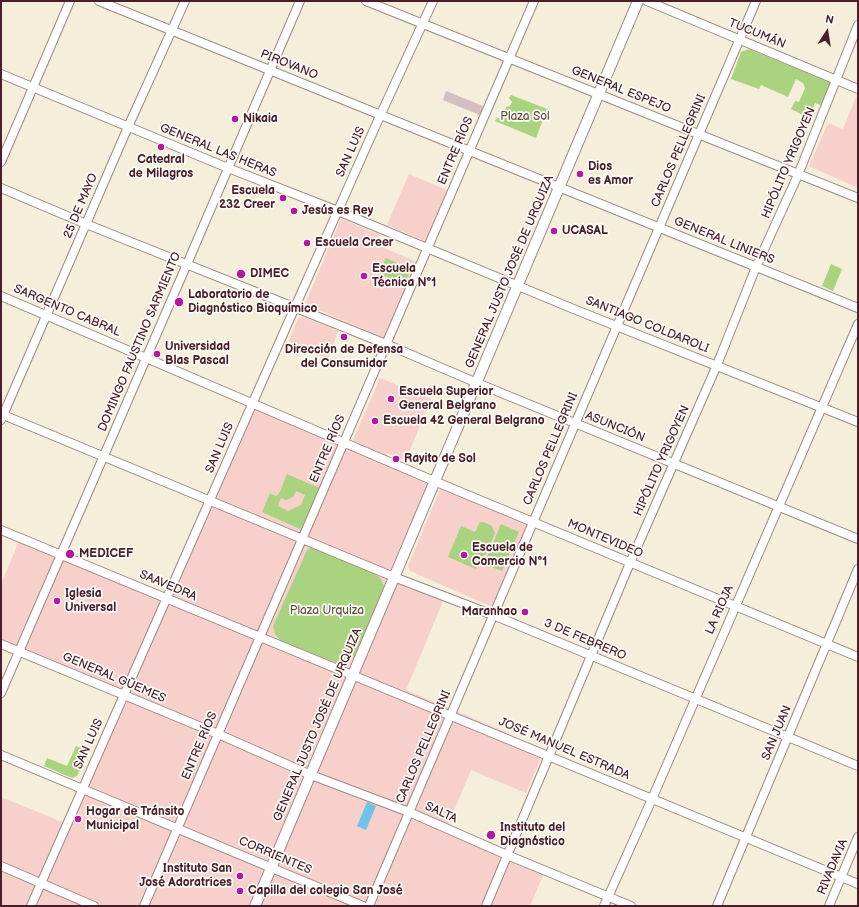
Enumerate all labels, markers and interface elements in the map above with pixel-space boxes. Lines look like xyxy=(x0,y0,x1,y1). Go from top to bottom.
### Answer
north arrow xyxy=(807,12,847,52)
text: N xyxy=(824,13,835,27)
street label: TUCUMÁN xyxy=(726,16,788,52)
street label: PIROVANO xyxy=(258,47,320,83)
street label: GENERAL ESPEJO xyxy=(569,63,673,117)
street label: CARLOS PELLEGRINI xyxy=(649,92,709,210)
street label: HIPÓLITO YRIGOYEN xyxy=(759,105,819,221)
park label: Plaza Sol xyxy=(500,110,550,124)
place label: Nikaia xyxy=(243,112,278,126)
marker: Nikaia xyxy=(230,114,240,124)
street label: ENTRE RÍOS xyxy=(435,115,477,187)
street label: GENERAL LAS HERAS xyxy=(158,121,278,181)
street label: SAN LUIS xyxy=(334,125,368,179)
marker: Catedral de Milagros xyxy=(156,142,166,152)
place label: Catedral de Milagros xyxy=(129,153,193,181)
place label: Dios es Amor xyxy=(588,160,633,188)
marker: Dios es Amor xyxy=(575,169,585,179)
street label: 25 DE MAYO xyxy=(61,171,101,241)
street label: GENERAL JUSTO JOSÉ DE URQUIZA xyxy=(463,173,557,371)
place label: Escuela 232 Creer xyxy=(219,184,275,212)
marker: Escuela 232 Creer xyxy=(278,193,288,203)
place label: Jesús es Rey xyxy=(302,204,373,218)
marker: Jesús es Rey xyxy=(289,206,299,216)
street label: GENERAL LINIERS xyxy=(672,214,776,268)
place label: UCASAL xyxy=(562,224,608,238)
marker: UCASAL xyxy=(549,226,559,236)
place label: Escuela Creer xyxy=(315,236,394,250)
marker: Escuela Creer xyxy=(302,238,312,248)
street label: DOMINGO FAUSTINO SARMIENTO xyxy=(96,250,184,434)
place label: Escuela Técnica Nº1 xyxy=(372,262,436,290)
place label: DIMEC xyxy=(250,267,289,281)
marker: DIMEC xyxy=(235,268,247,280)
marker: Escuela Técnica Nº1 xyxy=(359,271,369,281)
street label: SARGENTO CABRAL xyxy=(11,282,123,340)
place label: Laboratorio de Diagnóstico Bioquímico xyxy=(188,288,317,316)
street label: SANTIAGO COLDAROLI xyxy=(583,294,711,356)
marker: Laboratorio de Diagnóstico Bioquímico xyxy=(173,296,185,308)
marker: Dirección de Defensa del Consumidor xyxy=(339,332,349,342)
place label: Universidad Blas Pascal xyxy=(165,340,230,368)
place label: Dirección de Defensa del Consumidor xyxy=(285,343,403,371)
marker: Universidad Blas Pascal xyxy=(152,349,162,359)
place label: Escuela Superior General Belgrano xyxy=(399,385,496,413)
street label: CARLOS PELLEGRINI xyxy=(521,390,581,508)
marker: Escuela Superior General Belgrano xyxy=(386,394,396,404)
street label: HIPÓLITO YRIGOYEN xyxy=(631,403,693,519)
street label: ASUNCIÓN xyxy=(583,409,647,445)
street label: ENTRE RÍOS xyxy=(307,413,349,485)
place label: Escuela 42 General Belgrano xyxy=(383,414,545,428)
marker: Escuela 42 General Belgrano xyxy=(370,416,380,426)
street label: SAN LUIS xyxy=(203,421,237,475)
place label: Rayito de Sol xyxy=(404,452,476,466)
marker: Rayito de Sol xyxy=(391,454,401,464)
street label: MONTEVIDEO xyxy=(565,517,645,561)
place label: Escuela de Comercio Nº1 xyxy=(472,541,547,569)
place label: MEDICEF xyxy=(79,547,133,561)
marker: MEDICEF xyxy=(64,548,76,560)
marker: Escuela de Comercio Nº1 xyxy=(459,550,469,560)
street label: SAAVEDRA xyxy=(137,567,199,605)
street label: LA RIOJA xyxy=(703,583,737,637)
place label: Iglesia Universal xyxy=(65,587,116,615)
marker: Iglesia Universal xyxy=(52,596,62,606)
park label: Plaza Urquiza xyxy=(290,604,364,618)
place label: Maranhao xyxy=(461,605,517,619)
marker: Maranhao xyxy=(520,607,530,617)
street label: 3 DE FEBRERO xyxy=(542,616,628,664)
street label: GENERAL JUSTO JOSÉ DE URQUIZA xyxy=(271,626,365,824)
street label: GENERAL GÜEMES xyxy=(60,650,168,706)
street label: CARLOS PELLEGRINI xyxy=(394,688,454,806)
street label: SAN JUAN xyxy=(759,703,795,763)
street label: ENTRE RÍOS xyxy=(179,710,221,782)
street label: JOSÉ MANUEL ESTRADA xyxy=(496,715,632,783)
street label: SAN LUIS xyxy=(72,717,106,771)
street label: SALTA xyxy=(423,800,459,826)
place label: Hogar de Tránsito Municipal xyxy=(86,805,184,833)
marker: Hogar de Tránsito Municipal xyxy=(73,814,83,824)
place label: Instituto del Diagnóstico xyxy=(500,821,565,849)
marker: Instituto del Diagnóstico xyxy=(485,829,497,841)
street label: CORRIENTES xyxy=(236,834,314,878)
street label: RIVADAVIA xyxy=(815,837,851,897)
place label: Instituto San José Adoratrices xyxy=(139,862,232,890)
marker: Instituto San José Adoratrices xyxy=(235,871,245,881)
place label: Capilla del colegio San José xyxy=(248,884,403,898)
marker: Capilla del colegio San José xyxy=(235,886,245,896)

